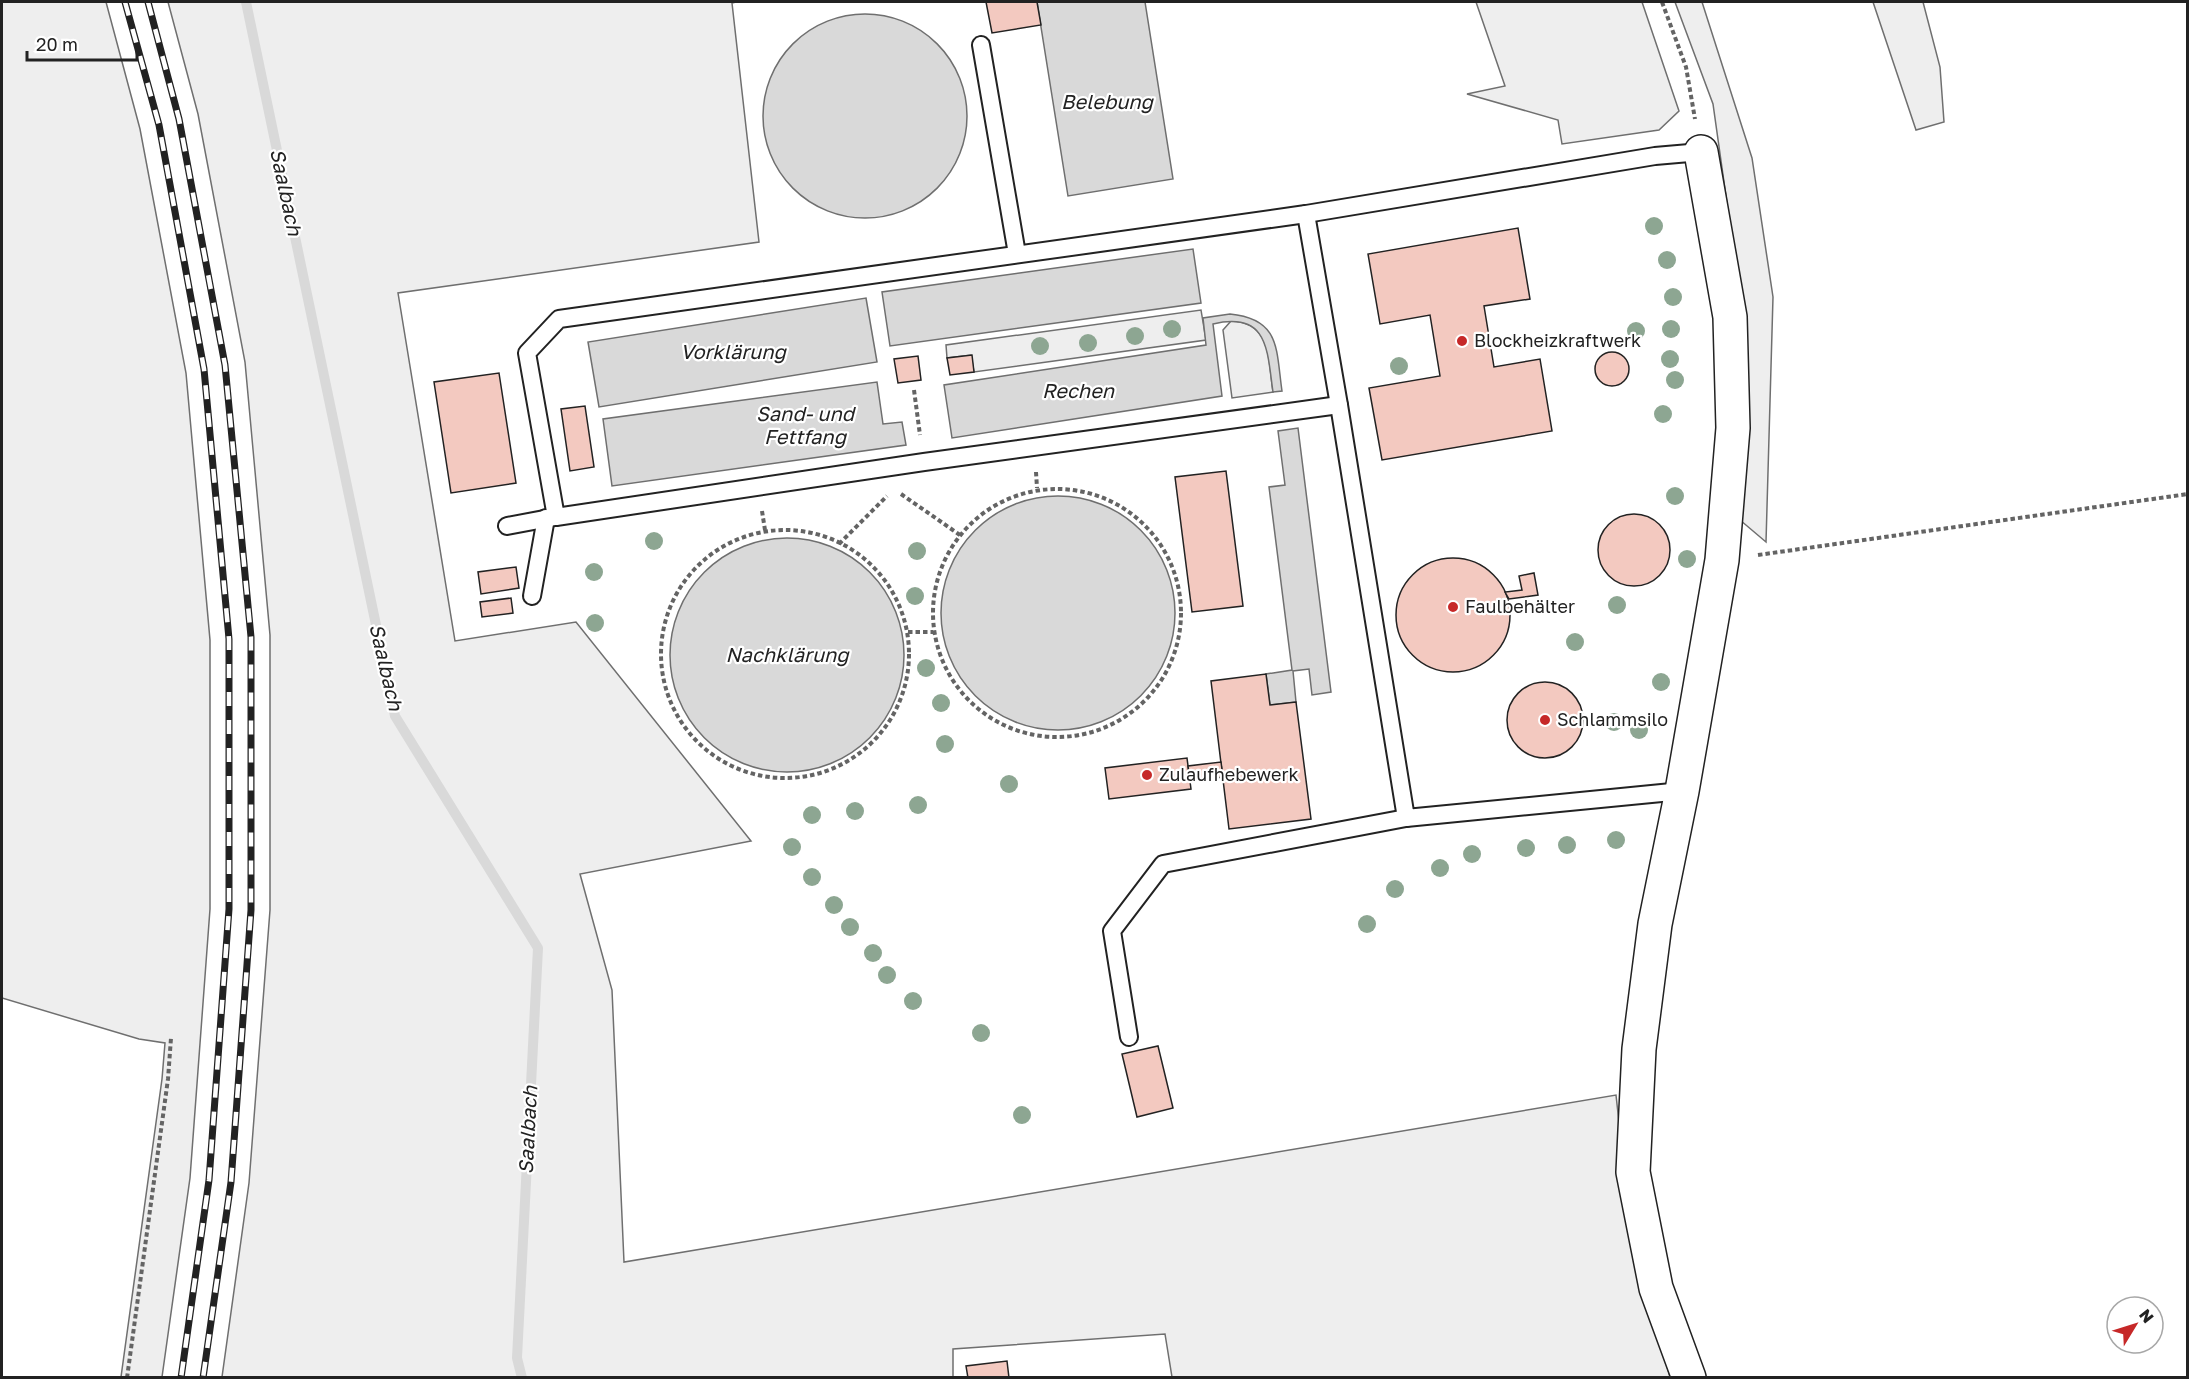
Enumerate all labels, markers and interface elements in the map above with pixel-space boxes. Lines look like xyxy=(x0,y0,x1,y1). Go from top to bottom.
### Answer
scale bar xyxy=(27,24,136,62)
text: 20 m xyxy=(36,33,78,55)
water label: Belebung xyxy=(1061,89,1155,114)
water label: Saalbach xyxy=(266,146,308,238)
place label: Blockheizkraftwerk xyxy=(1474,329,1641,351)
marker: Blockheizkraftwerk xyxy=(1455,334,1469,348)
water label: Vorklärung xyxy=(680,339,787,364)
water label: Rechen xyxy=(1042,378,1115,402)
water label: Sand- und Fettfang xyxy=(756,401,857,449)
place label: Faulbehälter xyxy=(1465,595,1575,617)
marker: Faulbehälter xyxy=(1446,600,1460,614)
water label: Saalbach xyxy=(365,621,409,713)
water label: Nachklärung xyxy=(725,642,850,667)
place label: Schlammsilo xyxy=(1557,708,1668,730)
marker: Schlammsilo xyxy=(1538,713,1552,727)
place label: Zulaufhebewerk xyxy=(1159,763,1299,785)
marker: Zulaufhebewerk xyxy=(1140,768,1154,782)
water label: Saalbach xyxy=(513,1084,541,1175)
north arrow xyxy=(2105,1295,2165,1355)
text: N xyxy=(2135,1305,2158,1327)

